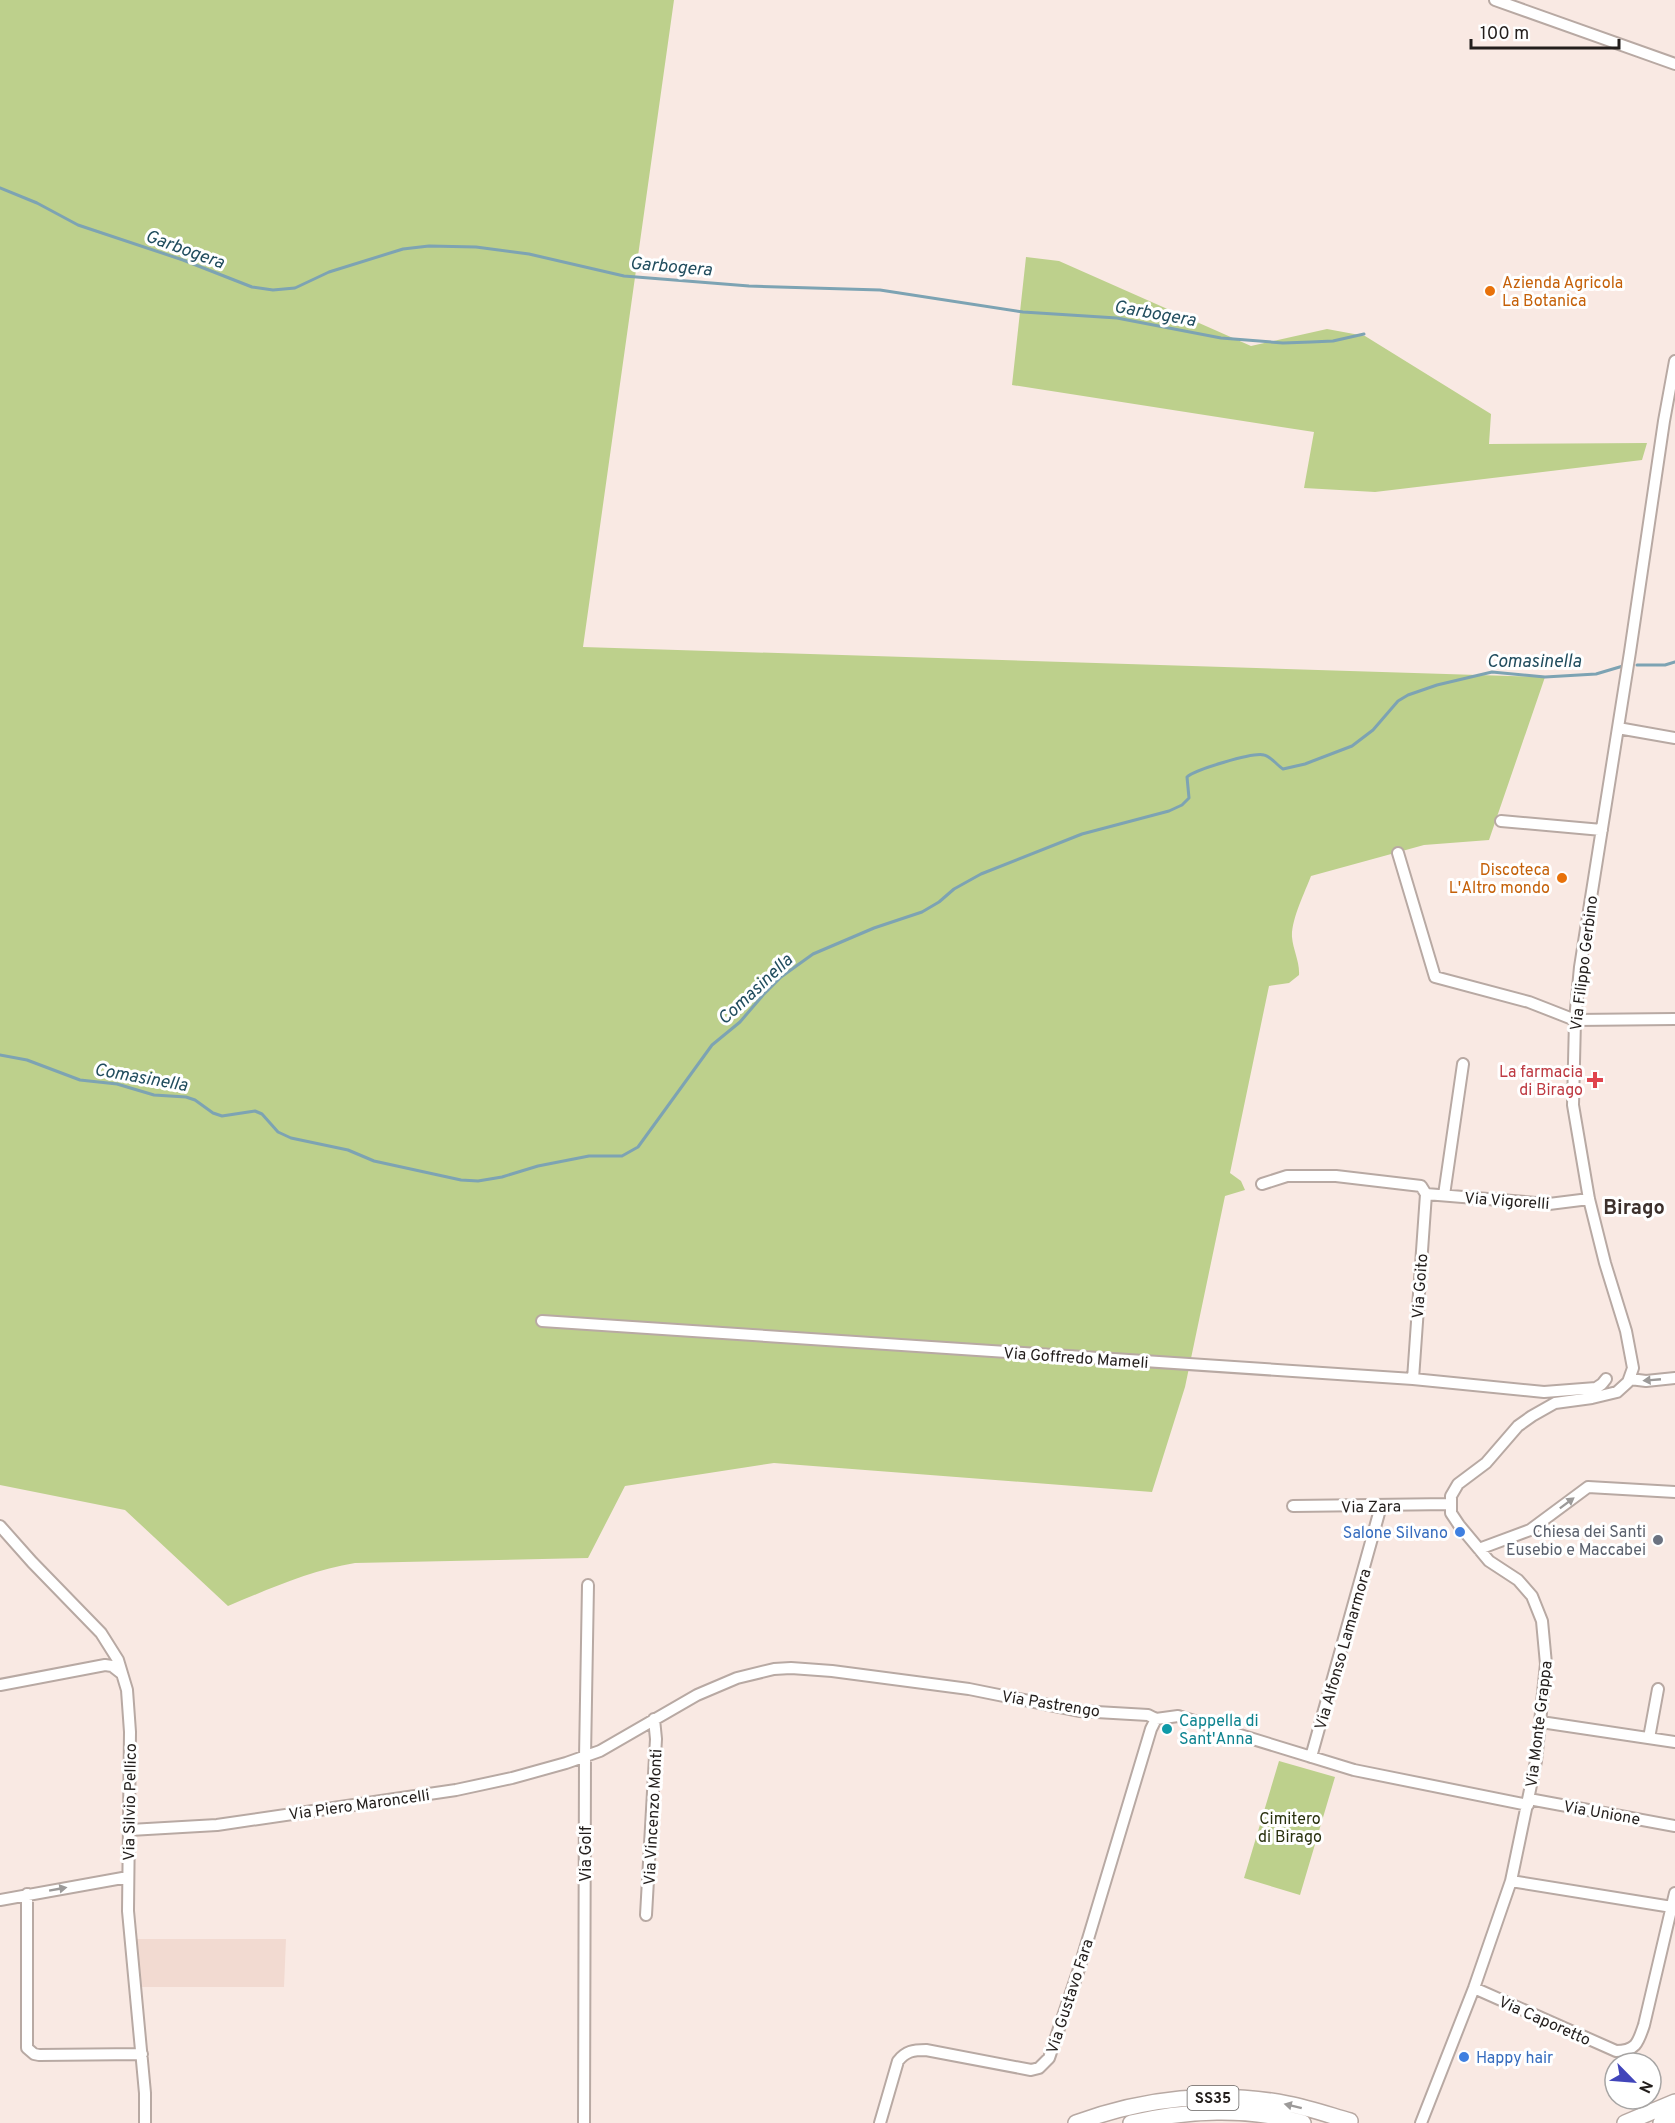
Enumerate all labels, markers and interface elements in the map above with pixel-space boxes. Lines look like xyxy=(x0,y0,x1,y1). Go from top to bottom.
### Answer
scale bar xyxy=(1471,12,1620,50)
text: 100 m xyxy=(1480,23,1529,46)
water label: Garbogera xyxy=(142,225,228,276)
water label: Garbogera xyxy=(629,252,714,283)
place label: Azienda Agricola La Botanica xyxy=(1502,274,1623,312)
marker: Azienda Agricola La Botanica xyxy=(1483,284,1497,298)
water label: Garbogera xyxy=(1112,296,1198,333)
water label: Comasinella xyxy=(1487,651,1582,674)
place label: Discoteca L'Altro mondo xyxy=(1449,861,1550,899)
marker: Discoteca L'Altro mondo xyxy=(1555,871,1569,885)
street label: Via Filippo Gerbino xyxy=(1567,894,1603,1032)
water label: Comasinella xyxy=(714,949,799,1031)
water label: Comasinella xyxy=(92,1059,190,1098)
place label: La farmacia di Birago xyxy=(1499,1063,1583,1101)
marker: La farmacia di Birago xyxy=(1588,1073,1602,1087)
street label: Via Vigorelli xyxy=(1464,1189,1550,1215)
district label: Birago xyxy=(1603,1196,1665,1222)
street label: Via Goito xyxy=(1409,1253,1433,1320)
street label: Via Goffredo Mameli xyxy=(1003,1344,1149,1374)
one-way arrow xyxy=(1643,1375,1662,1385)
street label: Via Zara xyxy=(1341,1497,1401,1519)
one-way arrow xyxy=(1559,1497,1574,1509)
place label: Chiesa dei Santi Eusebio e Maccabei xyxy=(1506,1523,1646,1561)
place label: Salone Silvano xyxy=(1343,1524,1448,1544)
marker: Salone Silvano xyxy=(1453,1525,1467,1539)
marker: Chiesa dei Santi Eusebio e Maccabei xyxy=(1651,1533,1665,1547)
street label: Via Alfonso Lamarmora xyxy=(1311,1567,1377,1732)
street label: Via Monte Grappa xyxy=(1522,1660,1558,1789)
street label: Via Pastrengo xyxy=(1000,1687,1101,1723)
place label: Cappella di Sant'Anna xyxy=(1179,1712,1258,1750)
marker: Cappella di Sant'Anna xyxy=(1160,1722,1174,1736)
street label: Via Silvio Pellico xyxy=(120,1743,142,1861)
street label: Via Vincenzo Monti xyxy=(640,1748,668,1886)
street label: Via Piero Maroncelli xyxy=(287,1786,431,1826)
street label: Via Unione xyxy=(1562,1797,1642,1831)
park label: Cimitero di Birago xyxy=(1258,1810,1322,1848)
street label: Via Golf xyxy=(577,1825,597,1882)
one-way arrow xyxy=(48,1885,67,1894)
street label: Via Gustavo Fara xyxy=(1043,1937,1099,2057)
street label: Via Caporetto xyxy=(1495,1993,1593,2051)
place label: Happy hair xyxy=(1476,2049,1553,2069)
marker: Happy hair xyxy=(1457,2050,1471,2064)
north arrow xyxy=(1603,2051,1663,2111)
text: N xyxy=(1633,2077,1656,2096)
road number: SS35 xyxy=(1188,2086,1238,2110)
one-way arrow xyxy=(1284,2100,1303,2110)

